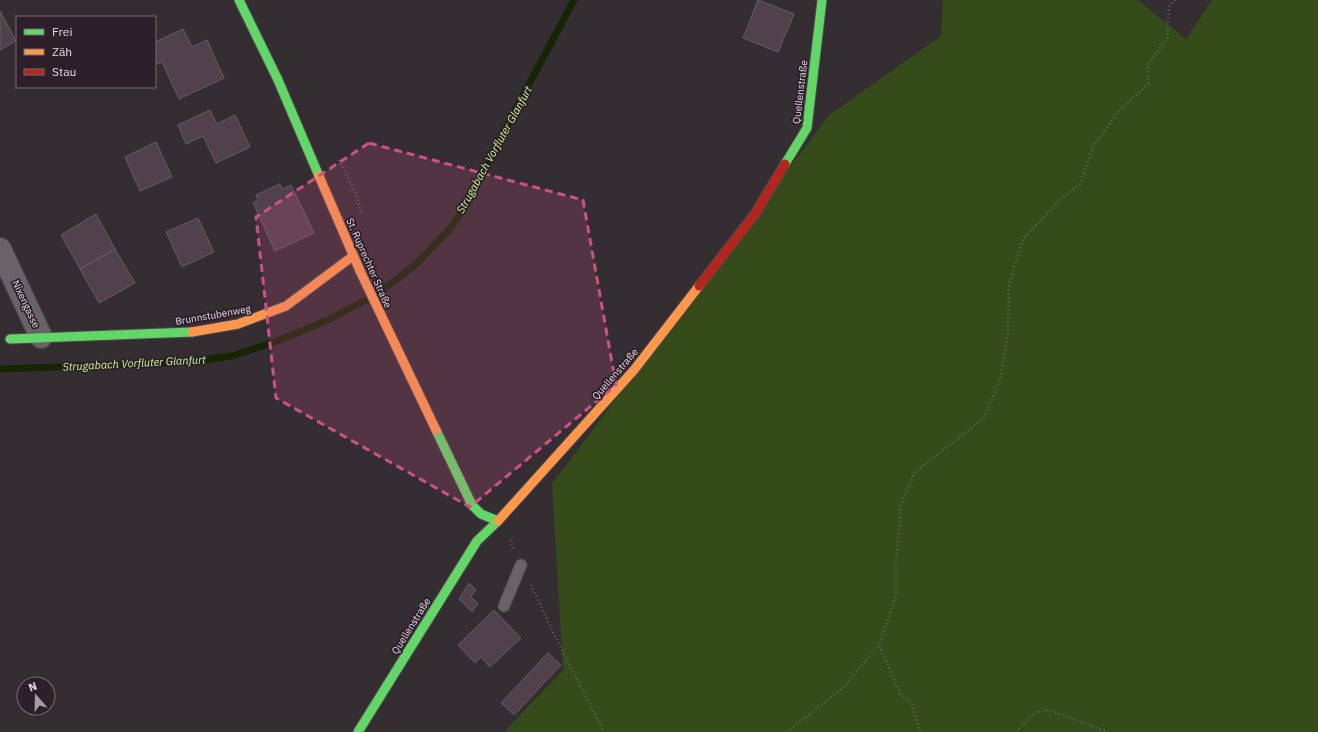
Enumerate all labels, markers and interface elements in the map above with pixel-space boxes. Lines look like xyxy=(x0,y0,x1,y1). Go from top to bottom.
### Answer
legend xyxy=(16,16,156,88)
text: Frei xyxy=(52,24,72,39)
text: Zäh xyxy=(52,44,72,59)
street label: Quellenstraße xyxy=(790,59,810,125)
text: Stau xyxy=(52,64,76,79)
water label: Strugabach Vorfluter Glanfurt xyxy=(453,84,535,216)
street label: St. Ruprechter Straße xyxy=(343,216,395,311)
street label: Nixengasse xyxy=(9,278,43,331)
street label: Brunnstubenweg xyxy=(174,302,253,328)
street label: Quellenstraße xyxy=(589,345,641,402)
water label: Strugabach Vorfluter Glanfurt xyxy=(62,352,206,374)
street label: Quellenstraße xyxy=(389,595,434,657)
north arrow xyxy=(16,676,56,716)
text: N xyxy=(26,679,39,695)

